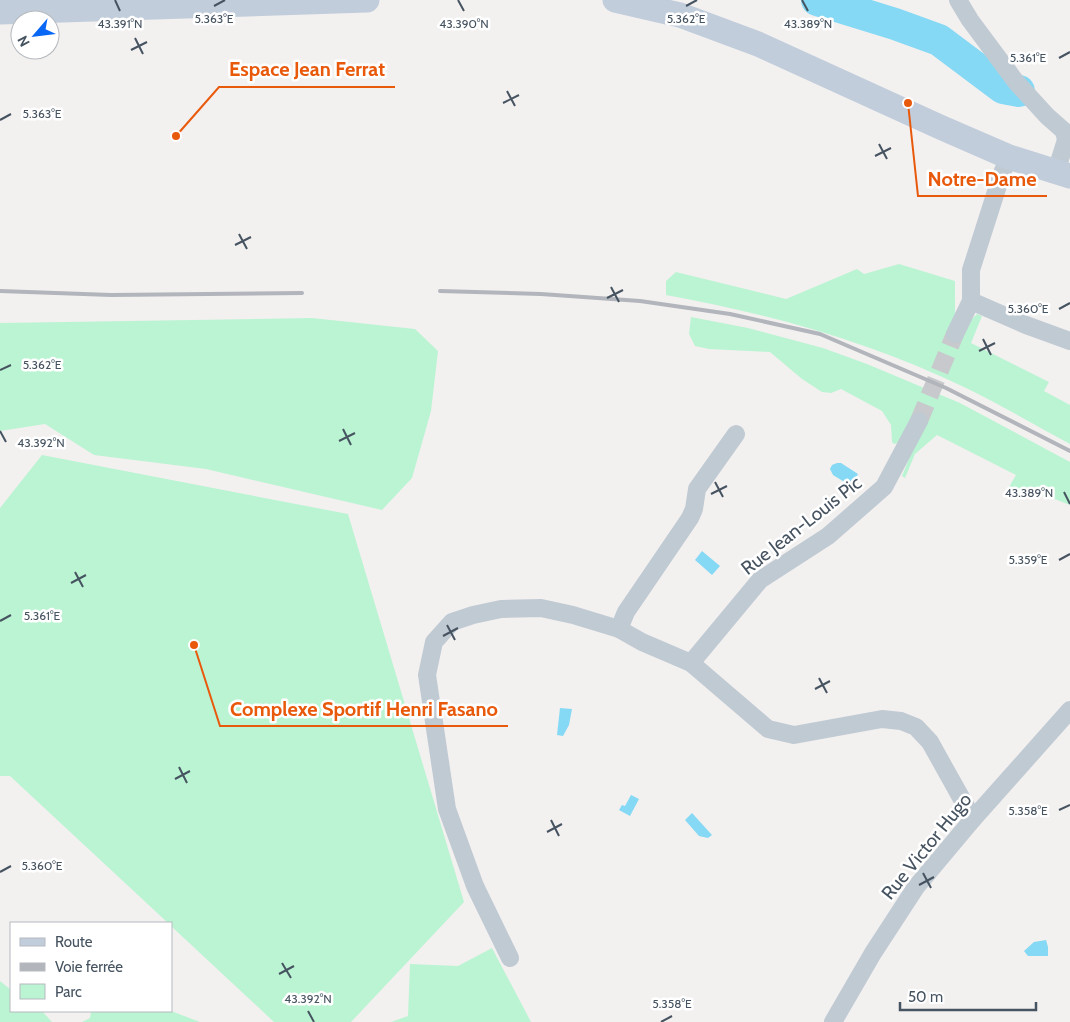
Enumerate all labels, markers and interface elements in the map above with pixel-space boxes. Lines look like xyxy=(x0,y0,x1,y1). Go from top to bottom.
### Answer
north arrow xyxy=(10,10,60,60)
text: 5.363°E xyxy=(195,11,234,26)
text: 5.362°E xyxy=(667,11,706,26)
text: 43.391°N xyxy=(97,16,143,31)
text: 43.390°N xyxy=(439,16,489,31)
text: 43.389°N xyxy=(784,16,832,31)
text: N xyxy=(13,33,34,50)
text: 5.361°E xyxy=(1010,50,1046,65)
callout: Espace Jean Ferrat xyxy=(219,52,395,87)
text: Espace Jean Ferrat xyxy=(229,57,385,81)
text: 5.363°E xyxy=(23,106,62,121)
callout: Notre-Dame xyxy=(918,161,1047,196)
text: Notre-Dame xyxy=(928,167,1036,191)
text: 5.360°E xyxy=(1008,301,1049,316)
text: 5.362°E xyxy=(23,357,62,372)
text: 43.392°N xyxy=(17,435,65,450)
street label: Rue Jean-Louis Pic xyxy=(736,471,866,580)
text: 43.389°N xyxy=(1005,485,1053,500)
text: 5.359°E xyxy=(1009,552,1048,567)
text: 5.361°E xyxy=(24,608,60,623)
callout: Complexe Sportif Henri Fasano xyxy=(220,691,508,726)
text: Complexe Sportif Henri Fasano xyxy=(230,697,498,721)
street label: Rue Victor Hugo xyxy=(876,788,976,904)
text: 5.358°E xyxy=(1008,803,1048,818)
text: 5.360°E xyxy=(22,858,63,873)
legend xyxy=(10,922,172,1012)
text: Route xyxy=(55,933,93,951)
text: Voie ferrée xyxy=(55,958,123,976)
scale bar xyxy=(900,980,1036,1012)
text: Parc xyxy=(55,983,82,1001)
text: 50 m xyxy=(908,988,943,1006)
text: 43.392°N xyxy=(284,991,332,1006)
text: 5.358°E xyxy=(652,996,692,1011)

